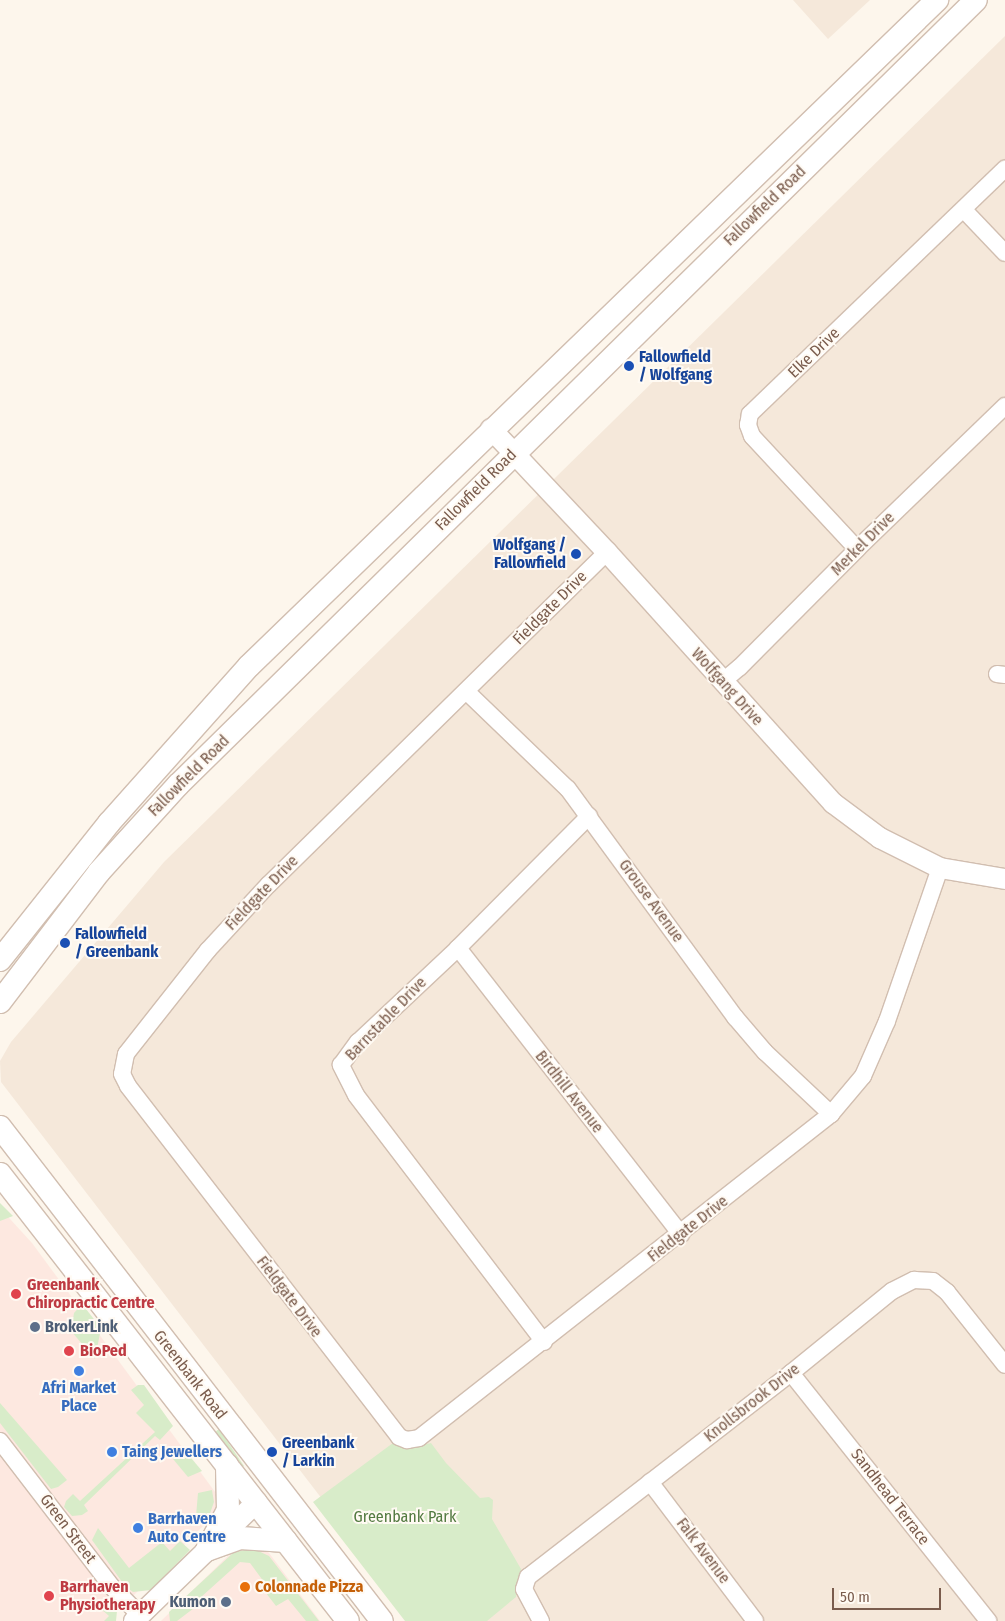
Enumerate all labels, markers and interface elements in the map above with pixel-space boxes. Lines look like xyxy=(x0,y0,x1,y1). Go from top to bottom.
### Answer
street label: Fallowfield Road xyxy=(720,162,810,250)
street label: Elke Drive xyxy=(784,324,844,382)
place label: Fallowfield / Wolfgang xyxy=(639,347,712,385)
marker: Fallowfield / Wolfgang xyxy=(623,360,635,372)
street label: Fallowfield Road xyxy=(431,445,521,535)
street label: Merkel Drive xyxy=(827,508,899,580)
place label: Wolfgang / Fallowfield xyxy=(493,535,566,573)
marker: Wolfgang / Fallowfield xyxy=(570,548,582,560)
street label: Fieldgate Drive xyxy=(509,567,591,649)
street label: Wolfgang Drive xyxy=(687,644,767,730)
street label: Fallowfield Road xyxy=(144,731,234,821)
street label: Fieldgate Drive xyxy=(221,852,303,934)
street label: Grouse Avenue xyxy=(615,856,687,946)
place label: Fallowfield / Greenbank xyxy=(75,924,158,962)
marker: Fallowfield / Greenbank xyxy=(59,937,71,949)
street label: Barnstable Drive xyxy=(341,973,431,1065)
street label: Birdhill Avenue xyxy=(531,1047,607,1137)
street label: Fieldgate Drive xyxy=(644,1192,732,1266)
street label: Fieldgate Drive xyxy=(252,1253,326,1341)
place label: Greenbank Chiropractic Centre xyxy=(27,1275,155,1313)
marker: Greenbank Chiropractic Centre xyxy=(9,1287,23,1301)
place label: BrokerLink xyxy=(45,1317,118,1337)
marker: BrokerLink xyxy=(29,1321,41,1333)
street label: Greenbank Road xyxy=(149,1327,231,1423)
place label: BioPed xyxy=(80,1341,127,1361)
marker: BioPed xyxy=(62,1344,76,1358)
street label: Knollsbrook Drive xyxy=(700,1360,804,1446)
marker: Afri Market Place xyxy=(73,1365,85,1377)
place label: Afri Market Place xyxy=(42,1378,116,1416)
place label: Greenbank / Larkin xyxy=(282,1433,354,1471)
place label: Taing Jewellers xyxy=(122,1442,222,1462)
street label: Sandhead Terrace xyxy=(847,1445,933,1549)
marker: Taing Jewellers xyxy=(106,1446,118,1458)
marker: Greenbank / Larkin xyxy=(266,1446,278,1458)
street label: Green Street xyxy=(36,1491,100,1567)
park label: Greenbank Park xyxy=(354,1507,456,1527)
place label: Barrhaven Auto Centre xyxy=(148,1509,226,1547)
street label: Falk Avenue xyxy=(672,1514,734,1588)
marker: Barrhaven Auto Centre xyxy=(132,1522,144,1534)
place label: Barrhaven Physiotherapy xyxy=(60,1577,155,1615)
place label: Colonnade Pizza xyxy=(255,1577,363,1597)
scale bar xyxy=(835,1578,944,1610)
marker: Colonnade Pizza xyxy=(239,1581,251,1593)
text: 50 m xyxy=(840,1588,870,1606)
marker: Barrhaven Physiotherapy xyxy=(42,1589,56,1603)
place label: Kumon xyxy=(169,1592,216,1612)
marker: Kumon xyxy=(220,1596,232,1608)

